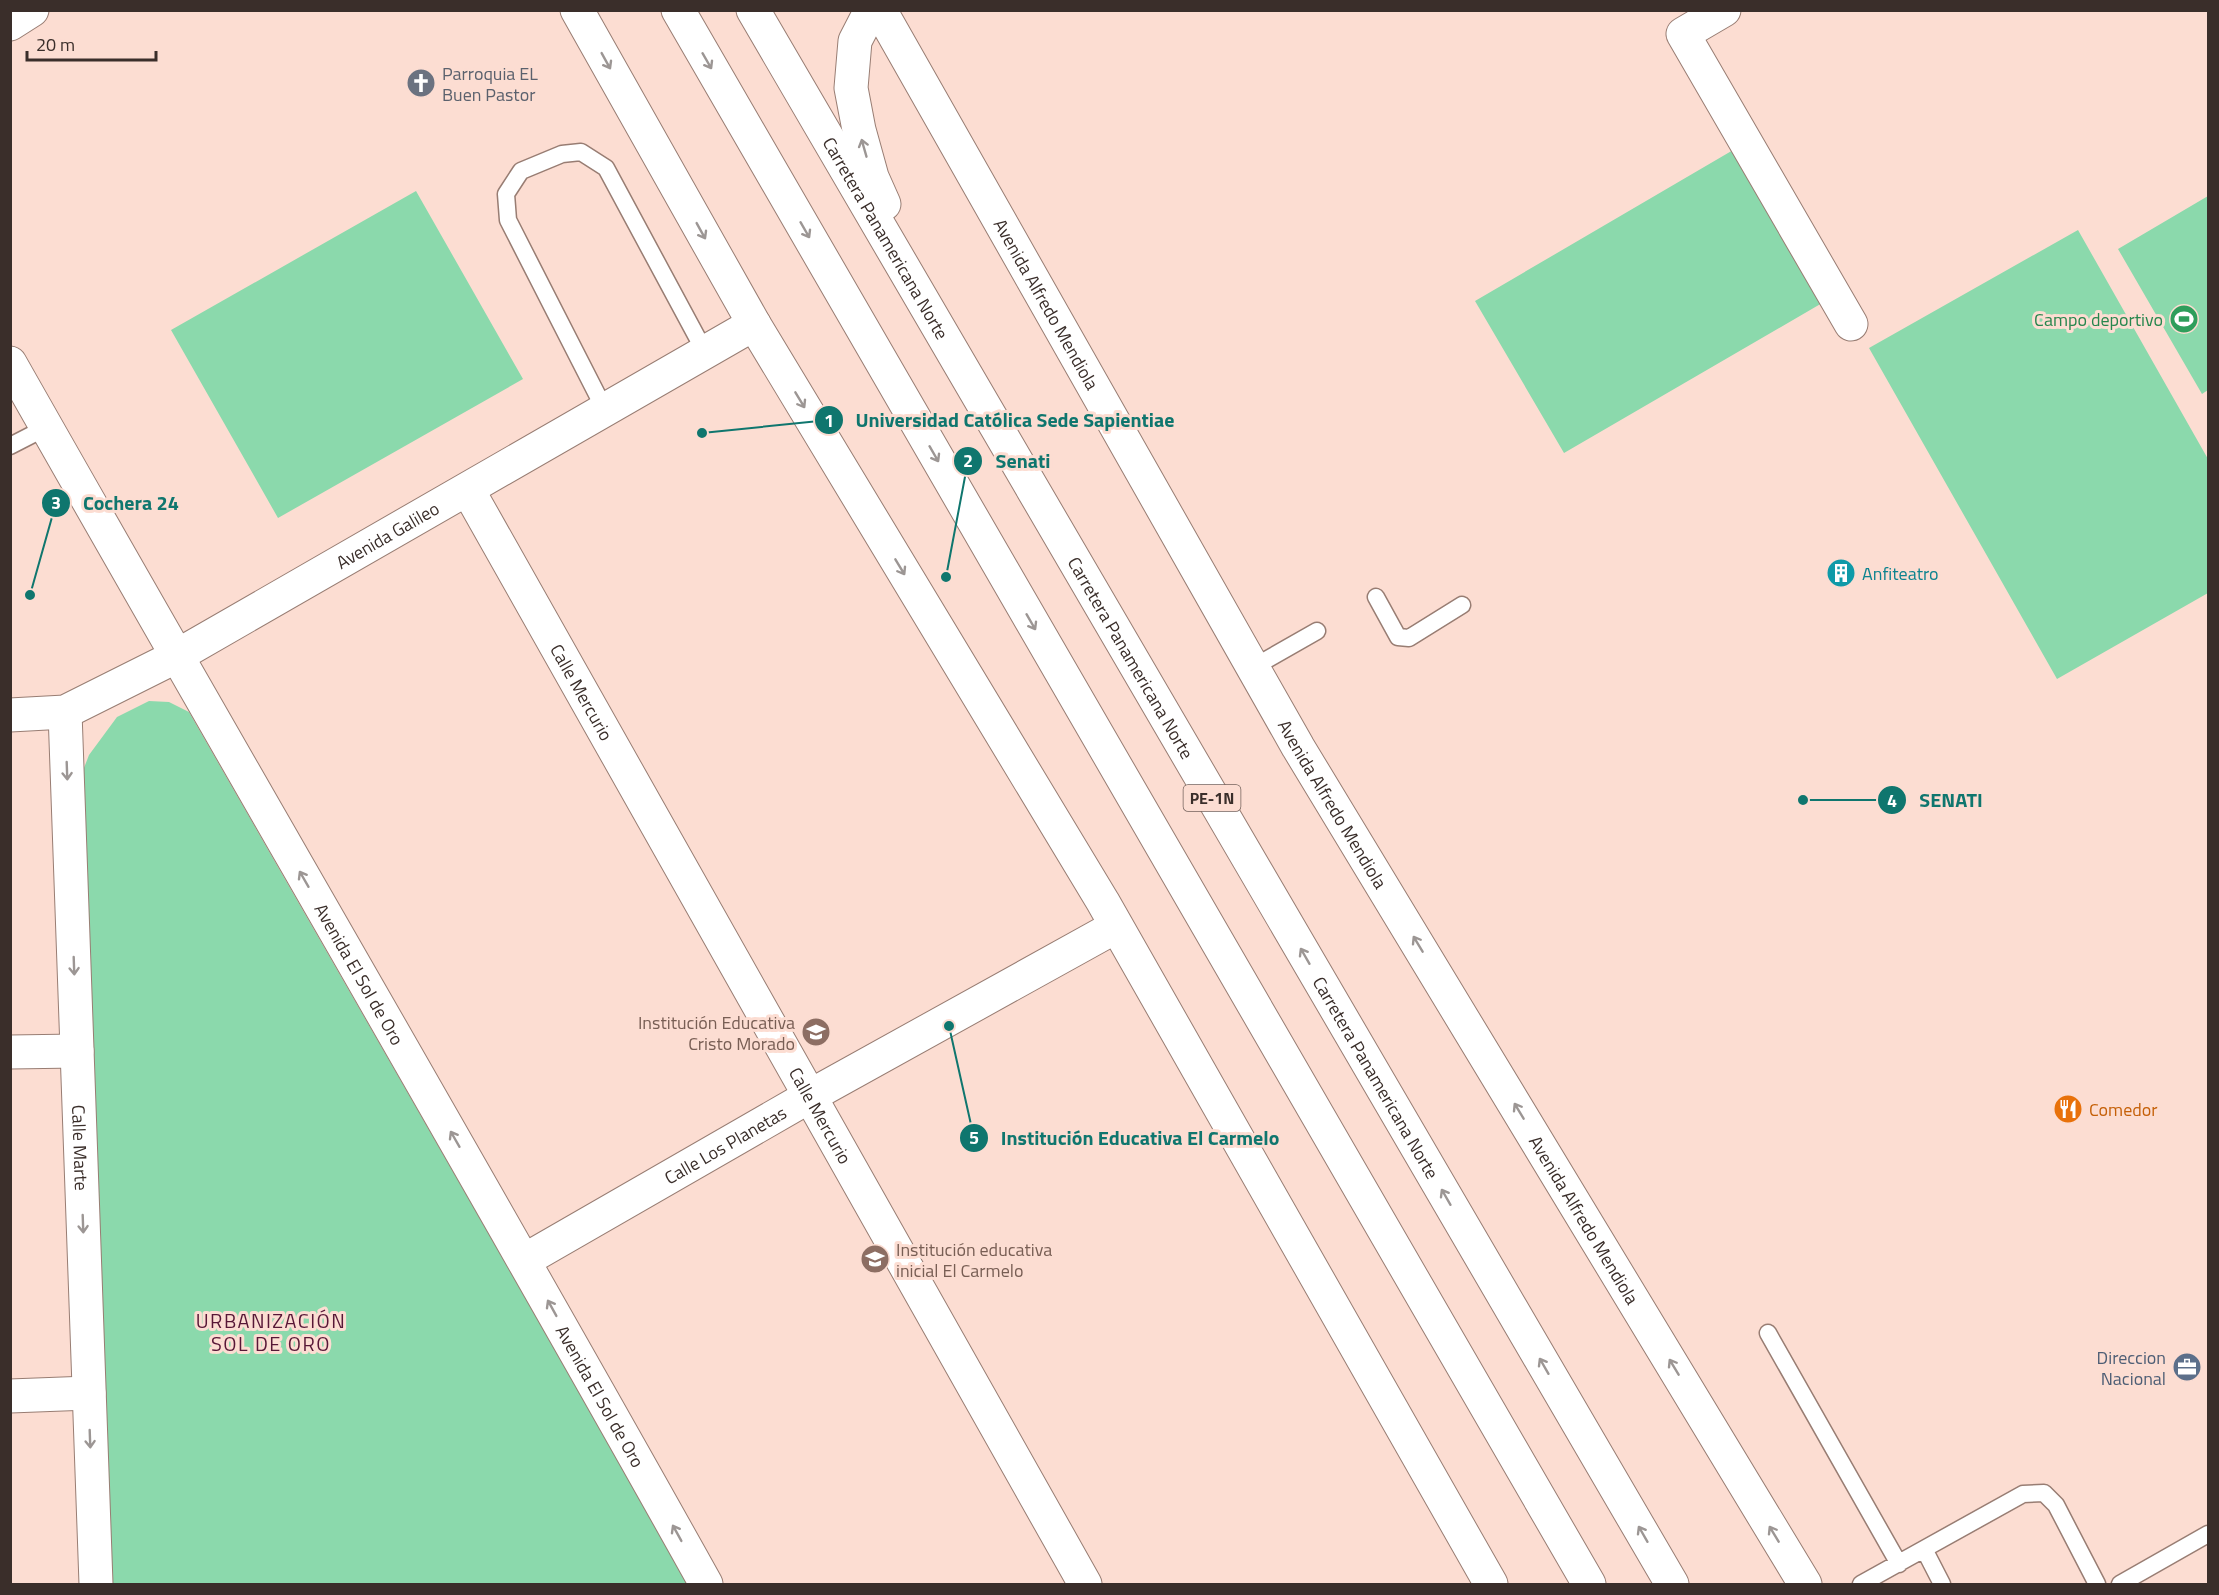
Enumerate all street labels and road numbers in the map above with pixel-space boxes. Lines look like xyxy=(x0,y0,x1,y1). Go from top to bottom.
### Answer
street label: Carretera Panamericana Norte xyxy=(816,132,956,344)
street label: Avenida Alfredo Mendiola xyxy=(987,213,1106,395)
street label: Avenida Galileo xyxy=(331,494,444,575)
street label: Carretera Panamericana Norte xyxy=(1061,551,1201,764)
street label: Calle Mercurio xyxy=(544,639,620,746)
street label: Avenida Alfredo Mendiola xyxy=(1272,714,1394,894)
road number: PE-1N xyxy=(1184,785,1240,811)
street label: Avenida El Sol de Oro xyxy=(308,898,411,1050)
street label: Carretera Panamericana Norte xyxy=(1306,971,1446,1184)
street label: Calle Mercurio xyxy=(783,1062,859,1169)
street label: Calle Los Planetas xyxy=(659,1099,791,1191)
street label: Calle Marte xyxy=(65,1104,96,1191)
street label: Avenida Alfredo Mendiola xyxy=(1523,1130,1646,1309)
street label: Avenida El Sol de Oro xyxy=(549,1320,652,1472)

